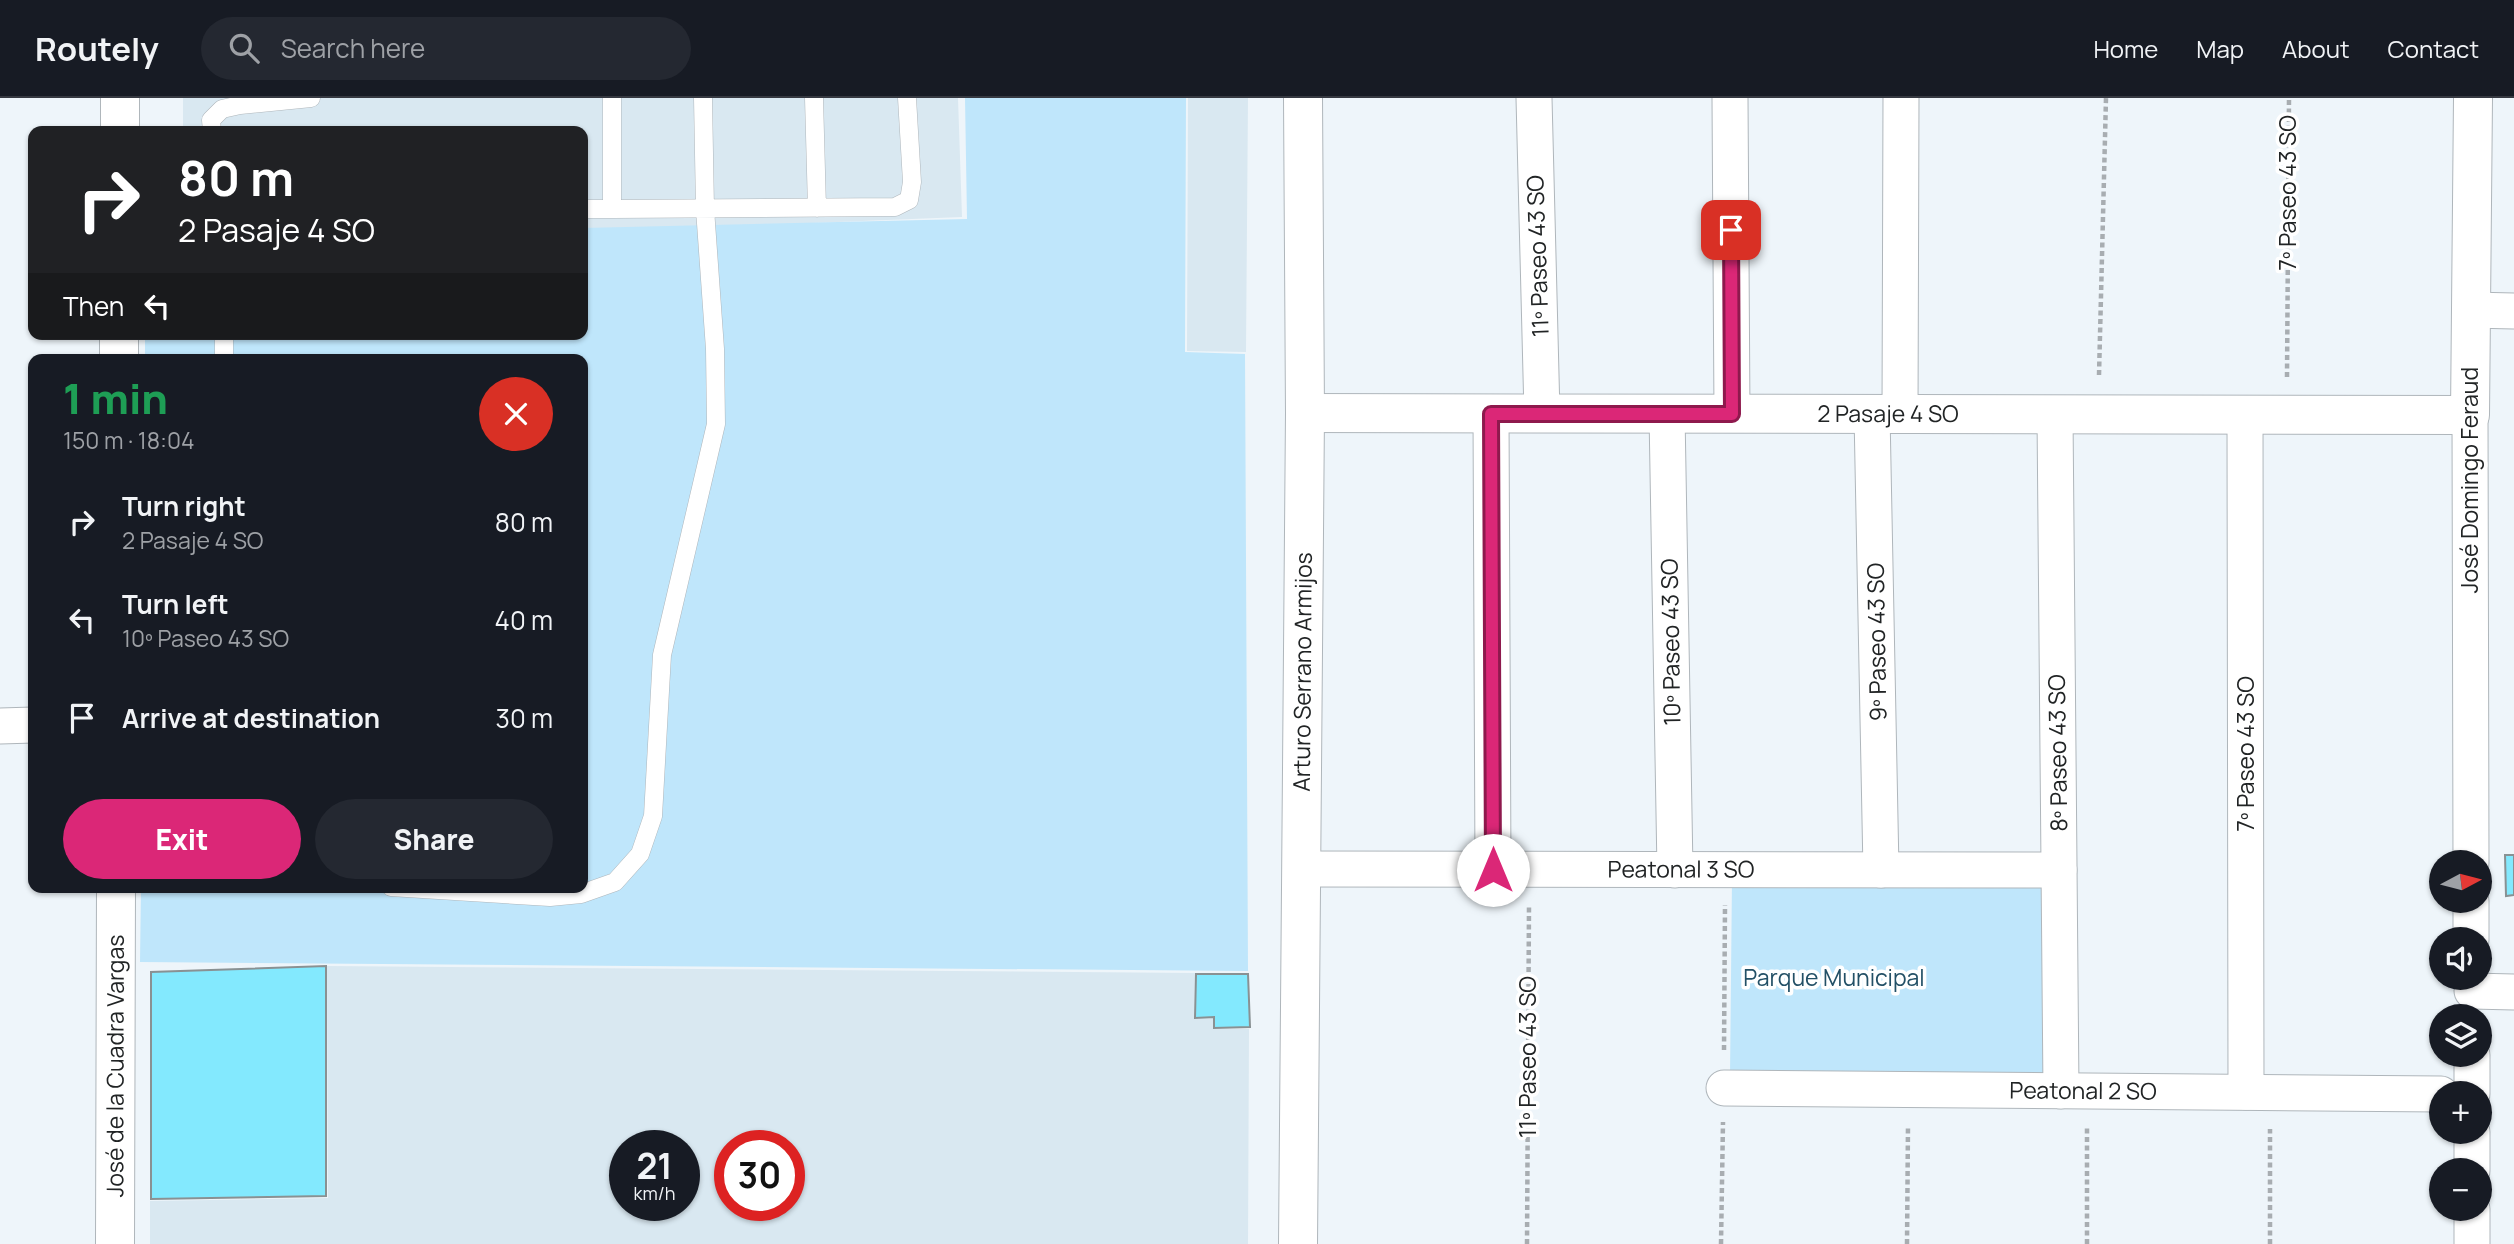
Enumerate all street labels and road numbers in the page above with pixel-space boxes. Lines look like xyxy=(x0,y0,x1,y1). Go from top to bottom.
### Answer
street label: 7º Paseo 43 SO xyxy=(2271,115,2303,271)
street label: 11º Paseo 43 SO xyxy=(1518,175,1556,338)
street label: José Domingo Feraud xyxy=(2453,367,2485,593)
street label: 2 Pasaje 4 SO xyxy=(1817,397,1959,429)
street label: Arturo Serrano Armijos xyxy=(1285,552,1319,792)
street label: 10º Paseo 43 SO xyxy=(1653,558,1687,726)
street label: 9º Paseo 43 SO xyxy=(1859,563,1893,721)
street label: 8º Paseo 43 SO xyxy=(2040,674,2074,832)
street label: 7º Paseo 43 SO xyxy=(2229,676,2261,832)
street label: Peatonal 3 SO xyxy=(1608,852,1754,885)
street label: José de la Cuadra Vargas xyxy=(98,935,131,1197)
street label: 11º Paseo 43 SO xyxy=(1511,976,1543,1138)
street label: Peatonal 2 SO xyxy=(2009,1073,2157,1107)

